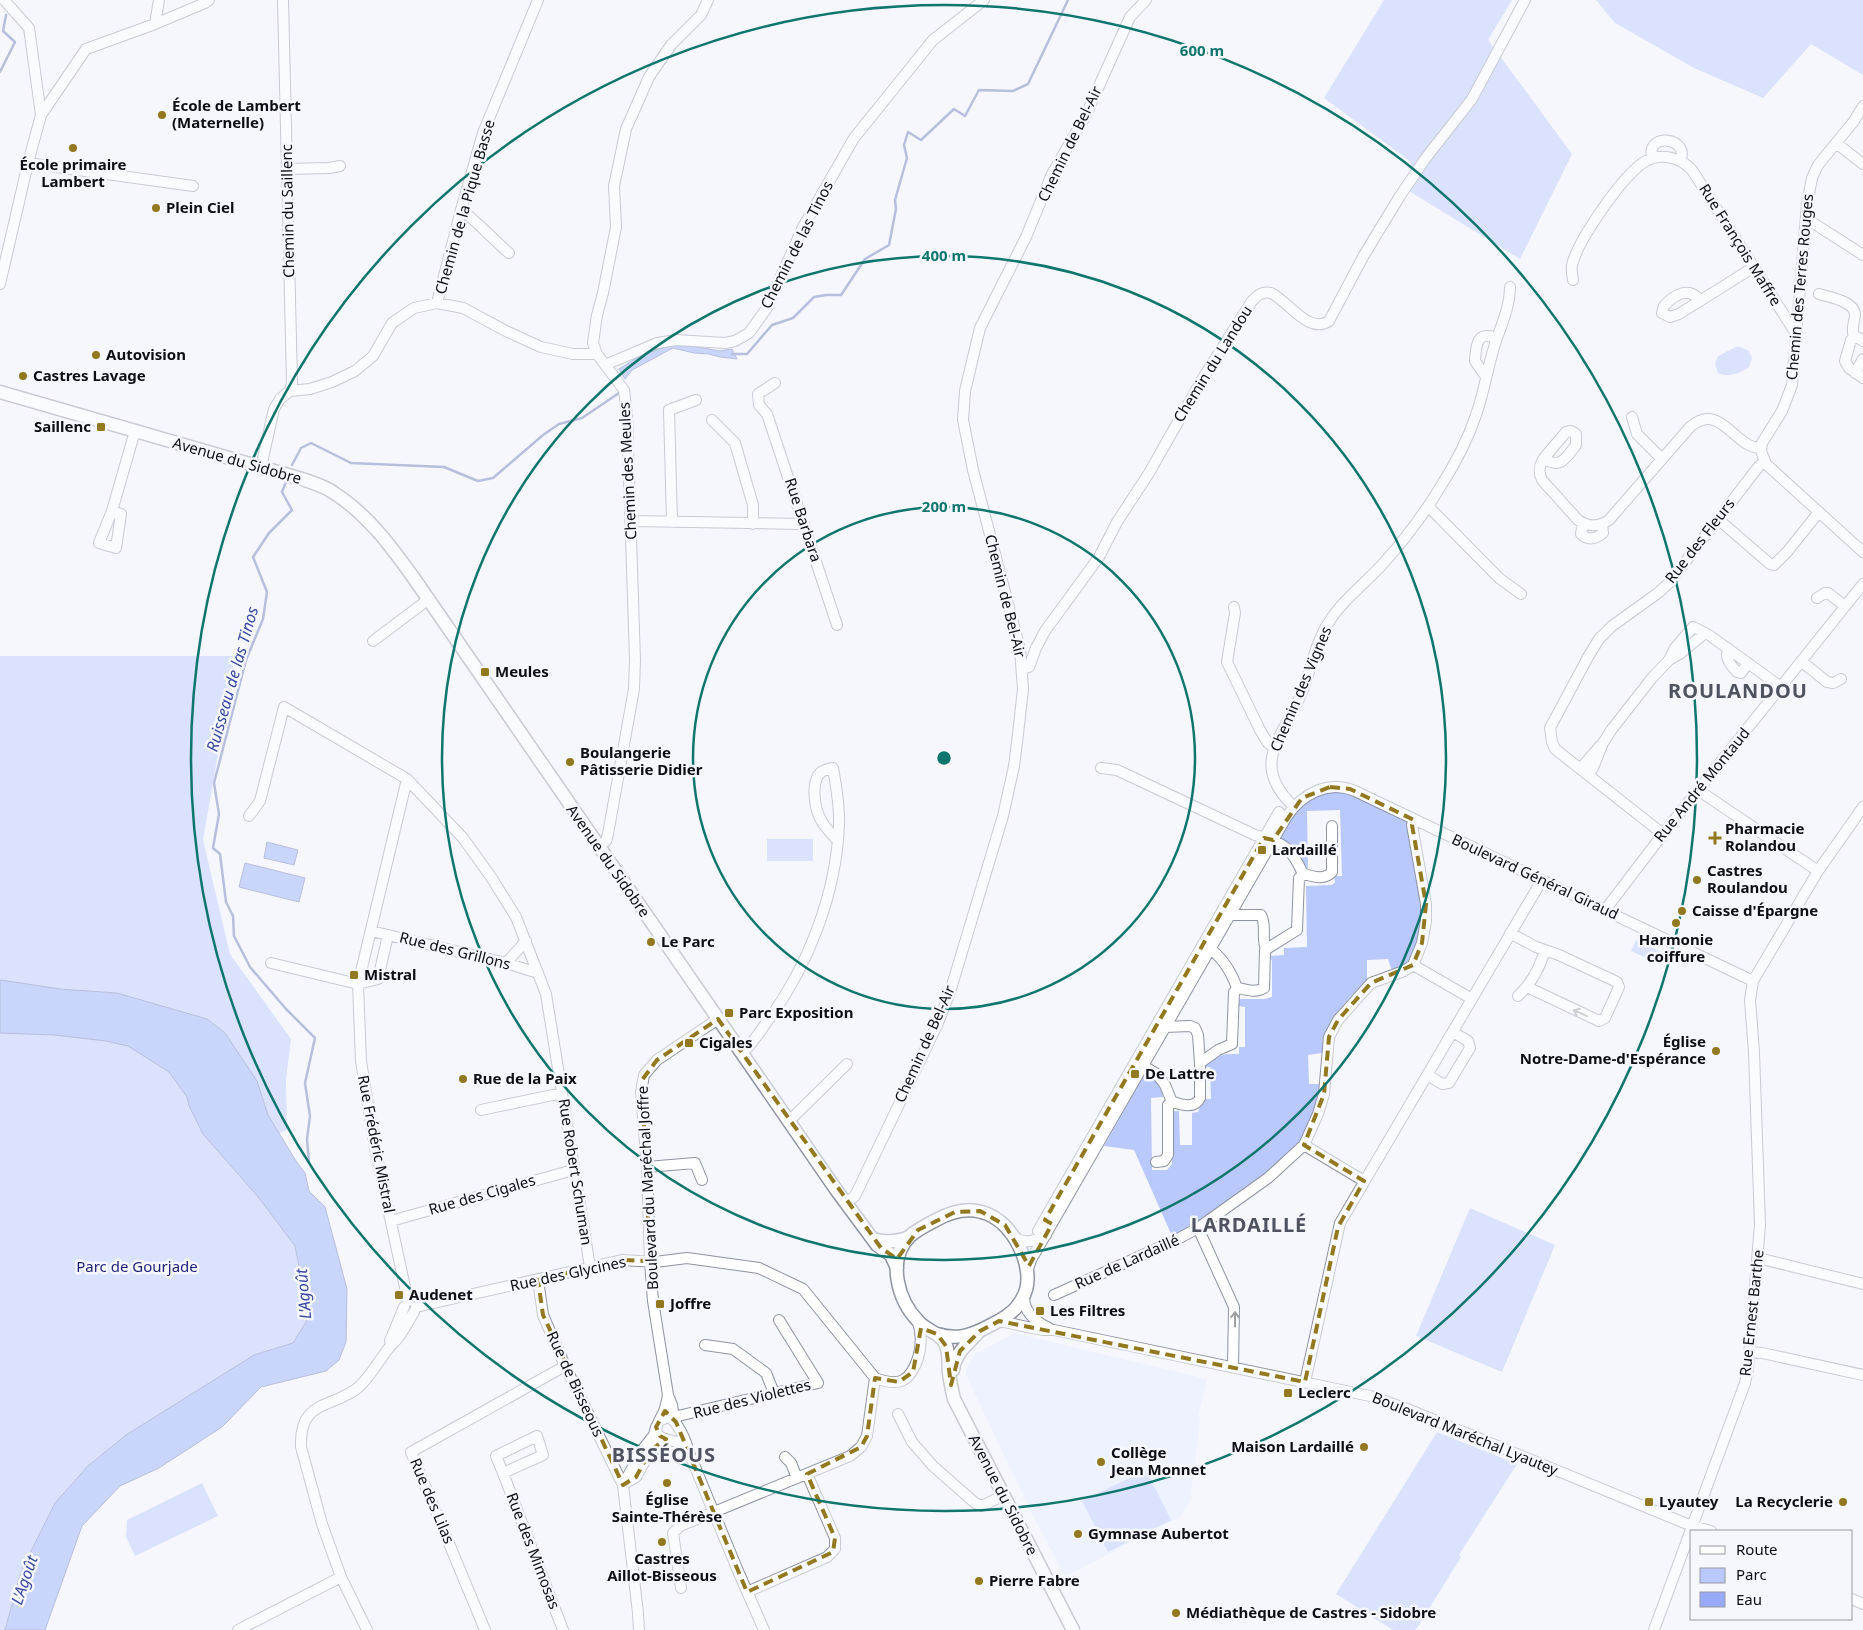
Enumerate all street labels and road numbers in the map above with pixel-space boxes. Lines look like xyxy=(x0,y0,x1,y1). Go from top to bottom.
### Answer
street label: Chemin de Bel-Air xyxy=(1032,82,1106,205)
street label: Chemin de la Pique Basse xyxy=(430,117,499,296)
street label: Chemin du Saillenc xyxy=(276,144,298,278)
street label: Chemin de las Tinos xyxy=(755,177,837,312)
street label: Rue François Maffre xyxy=(1695,180,1786,309)
street label: Chemin des Terres Rouges xyxy=(1781,193,1817,381)
street label: Chemin du Landou xyxy=(1168,301,1256,426)
street label: Chemin des Meules xyxy=(613,402,641,540)
street label: Avenue du Sidobre xyxy=(171,432,304,488)
street label: Rue Barbara xyxy=(781,475,827,564)
street label: Rue des Fleurs xyxy=(1660,494,1739,587)
street label: Chemin de Bel-Air xyxy=(981,532,1031,660)
street label: Chemin des Vignes xyxy=(1265,623,1335,754)
street label: Rue André Montaud xyxy=(1649,723,1754,846)
street label: Avenue du Sidobre xyxy=(562,800,655,921)
street label: Boulevard Général Giraud xyxy=(1449,829,1622,924)
street label: Rue des Grillons xyxy=(398,927,513,974)
street label: Chemin de Bel-Air xyxy=(889,982,959,1105)
street label: Rue Frédéric Mistral xyxy=(354,1073,400,1215)
street label: Boulevard du Maréchal Joffre xyxy=(632,1085,662,1291)
street label: Rue Robert Schuman xyxy=(555,1097,597,1247)
street label: Rue des Cigales xyxy=(426,1169,537,1219)
street label: Rue de Lardaillé xyxy=(1071,1229,1182,1293)
street label: Rue Ernest Barthe xyxy=(1734,1249,1768,1377)
street label: Rue des Glycines xyxy=(508,1251,628,1295)
street label: Rue de Bisseous xyxy=(543,1327,609,1440)
street label: Rue des Violettes xyxy=(691,1374,813,1422)
street label: Boulevard Maréchal Lyautey xyxy=(1370,1387,1562,1480)
street label: Avenue du Sidobre xyxy=(965,1431,1043,1558)
street label: Rue des Lilas xyxy=(406,1455,460,1546)
street label: Rue des Mimosas xyxy=(503,1490,565,1612)

